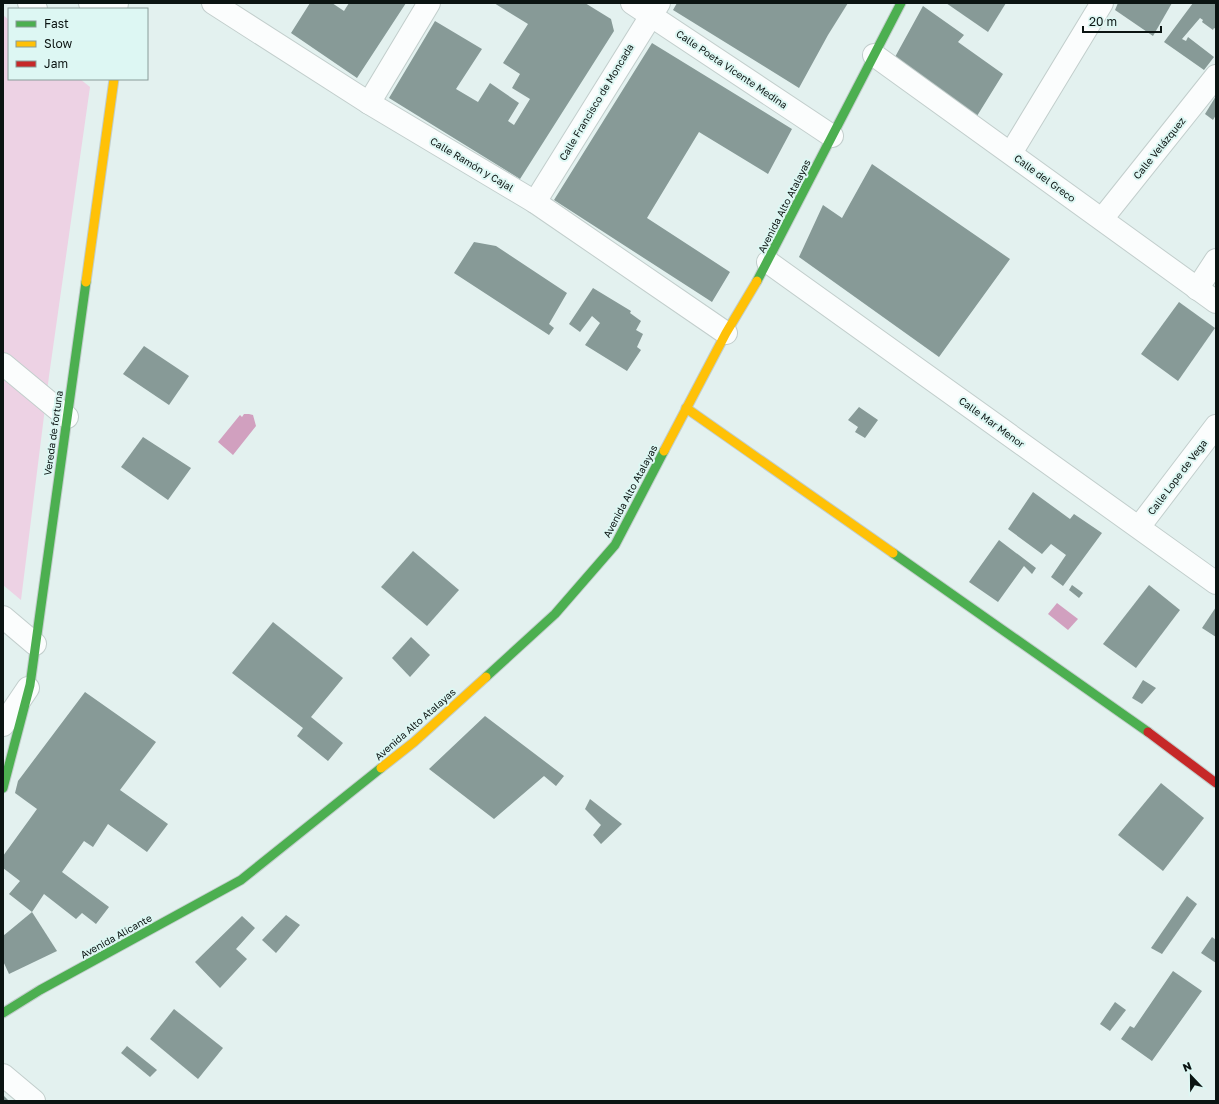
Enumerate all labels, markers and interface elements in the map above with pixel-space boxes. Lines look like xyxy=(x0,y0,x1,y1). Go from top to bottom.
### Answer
legend xyxy=(8,8,148,80)
scale bar xyxy=(1083,8,1161,34)
text: 20 m xyxy=(1089,14,1117,29)
text: Fast xyxy=(44,16,69,31)
street label: Calle Poeta Vicente Medina xyxy=(674,27,790,111)
text: Slow xyxy=(44,36,72,51)
street label: Calle Francisco de Moncada xyxy=(556,41,636,163)
text: Jam xyxy=(44,56,68,71)
street label: Calle Velázquez xyxy=(1130,115,1188,181)
street label: Calle Ramón y Cajal xyxy=(428,134,516,194)
street label: Calle del Greco xyxy=(1012,152,1078,204)
street label: Avenida Alto Atalayas xyxy=(755,157,813,255)
street label: Vereda de fortuna xyxy=(41,390,65,476)
street label: Calle Mar Menor xyxy=(957,394,1027,450)
street label: Calle Lope de Vega xyxy=(1145,437,1209,517)
street label: Avenida Alto Atalayas xyxy=(600,443,660,539)
street label: Avenida Alto Atalayas xyxy=(372,686,458,762)
street label: Avenida Alicante xyxy=(78,911,154,961)
north arrow xyxy=(1171,1056,1211,1096)
text: N xyxy=(1181,1059,1193,1074)

